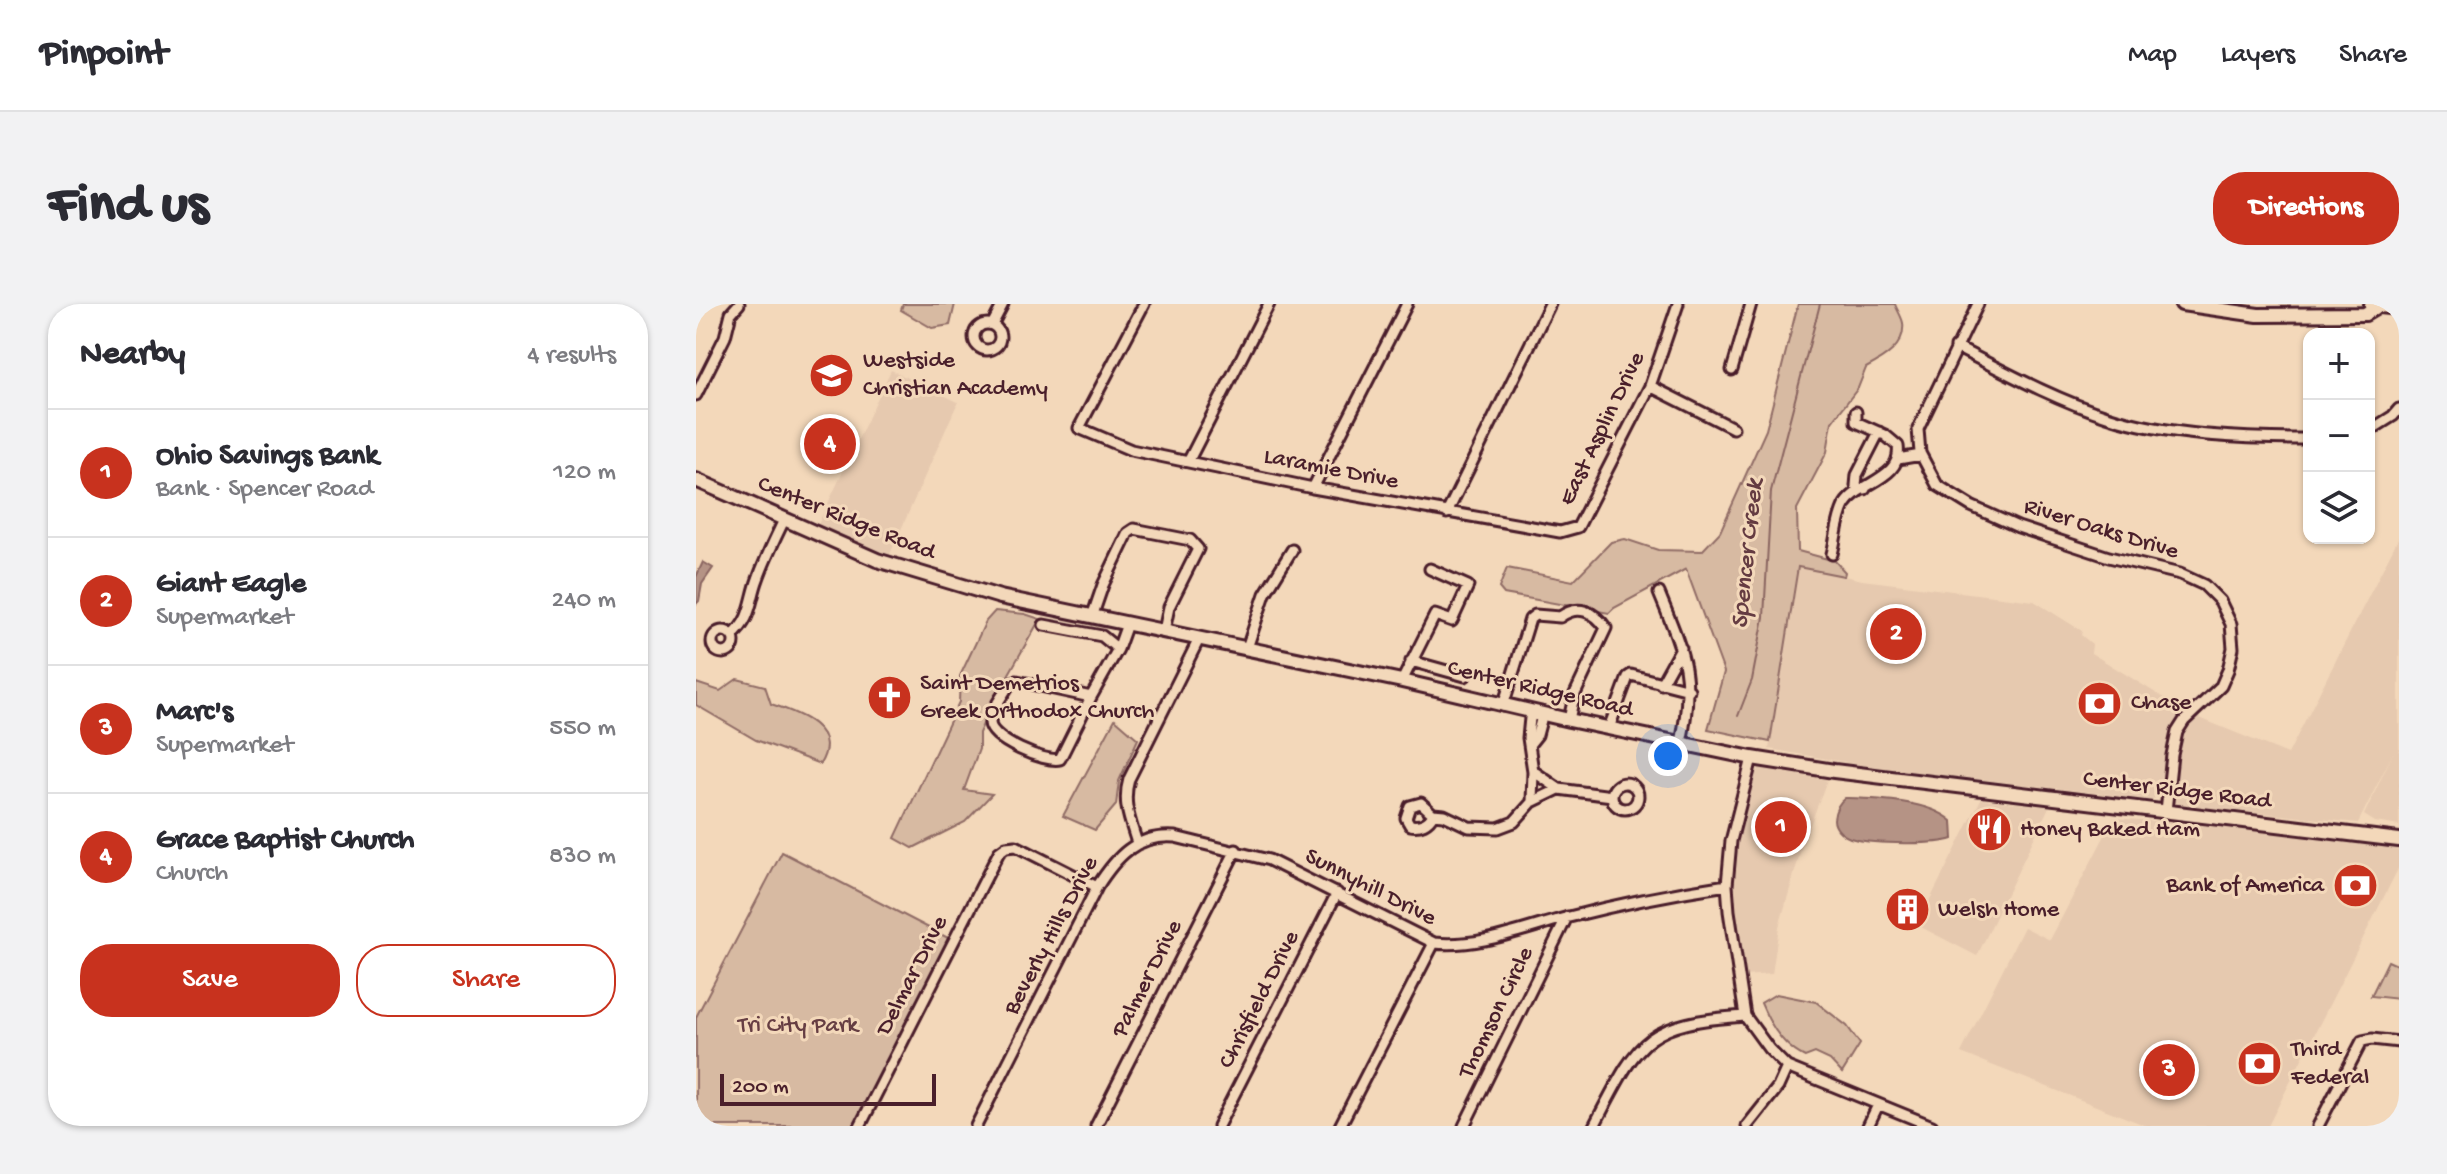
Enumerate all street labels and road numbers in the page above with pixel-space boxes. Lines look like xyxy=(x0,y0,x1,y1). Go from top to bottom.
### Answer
street label: East Asplin Drive xyxy=(1553,347,1653,511)
street label: Laramie Drive xyxy=(1261,443,1401,497)
street label: Center Ridge Road xyxy=(753,470,941,569)
street label: River Oaks Drive xyxy=(2020,493,2182,567)
street label: Center Ridge Road xyxy=(1445,655,1637,726)
street label: Center Ridge Road xyxy=(2081,765,2275,817)
street label: Sunnyhill Drive xyxy=(1299,842,1441,934)
street label: Beverly Hills Drive xyxy=(998,851,1106,1021)
street label: Delmar Drive xyxy=(870,911,956,1042)
street label: Palmer Drive xyxy=(1106,915,1190,1043)
street label: Chrisfield Drive xyxy=(1213,926,1307,1074)
street label: Thomson Circle xyxy=(1452,942,1542,1085)

